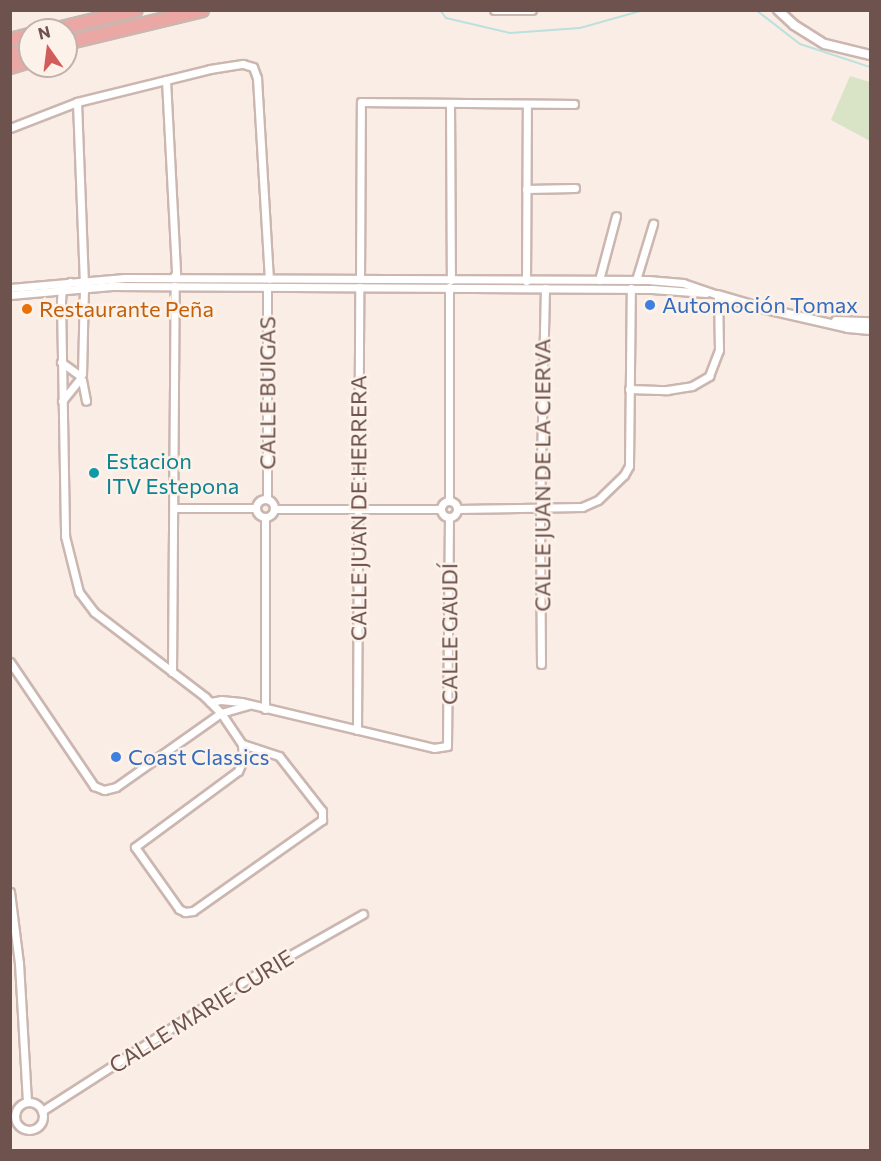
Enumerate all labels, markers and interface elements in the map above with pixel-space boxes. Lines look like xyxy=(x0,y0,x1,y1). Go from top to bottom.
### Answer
north arrow xyxy=(18,18,78,78)
text: N xyxy=(36,21,52,43)
place label: Automoción Tomax xyxy=(662,292,858,318)
place label: Restaurante Peña xyxy=(39,296,214,322)
marker: Automoción Tomax xyxy=(643,298,657,312)
marker: Restaurante Peña xyxy=(20,302,34,316)
street label: CALLE BUIGAS xyxy=(254,316,280,470)
street label: CALLE JUAN DE LA CIERVA xyxy=(529,338,555,612)
street label: CALLE JUAN DE HERRERA xyxy=(345,375,371,641)
place label: Estacion ITV Estepona xyxy=(106,447,239,499)
marker: Estacion ITV Estepona xyxy=(87,466,101,480)
street label: CALLE GAUDÍ xyxy=(436,563,462,705)
place label: Coast Classics xyxy=(128,744,270,770)
marker: Coast Classics xyxy=(109,750,123,764)
street label: CALLE MARIE CURIE xyxy=(104,944,298,1078)

